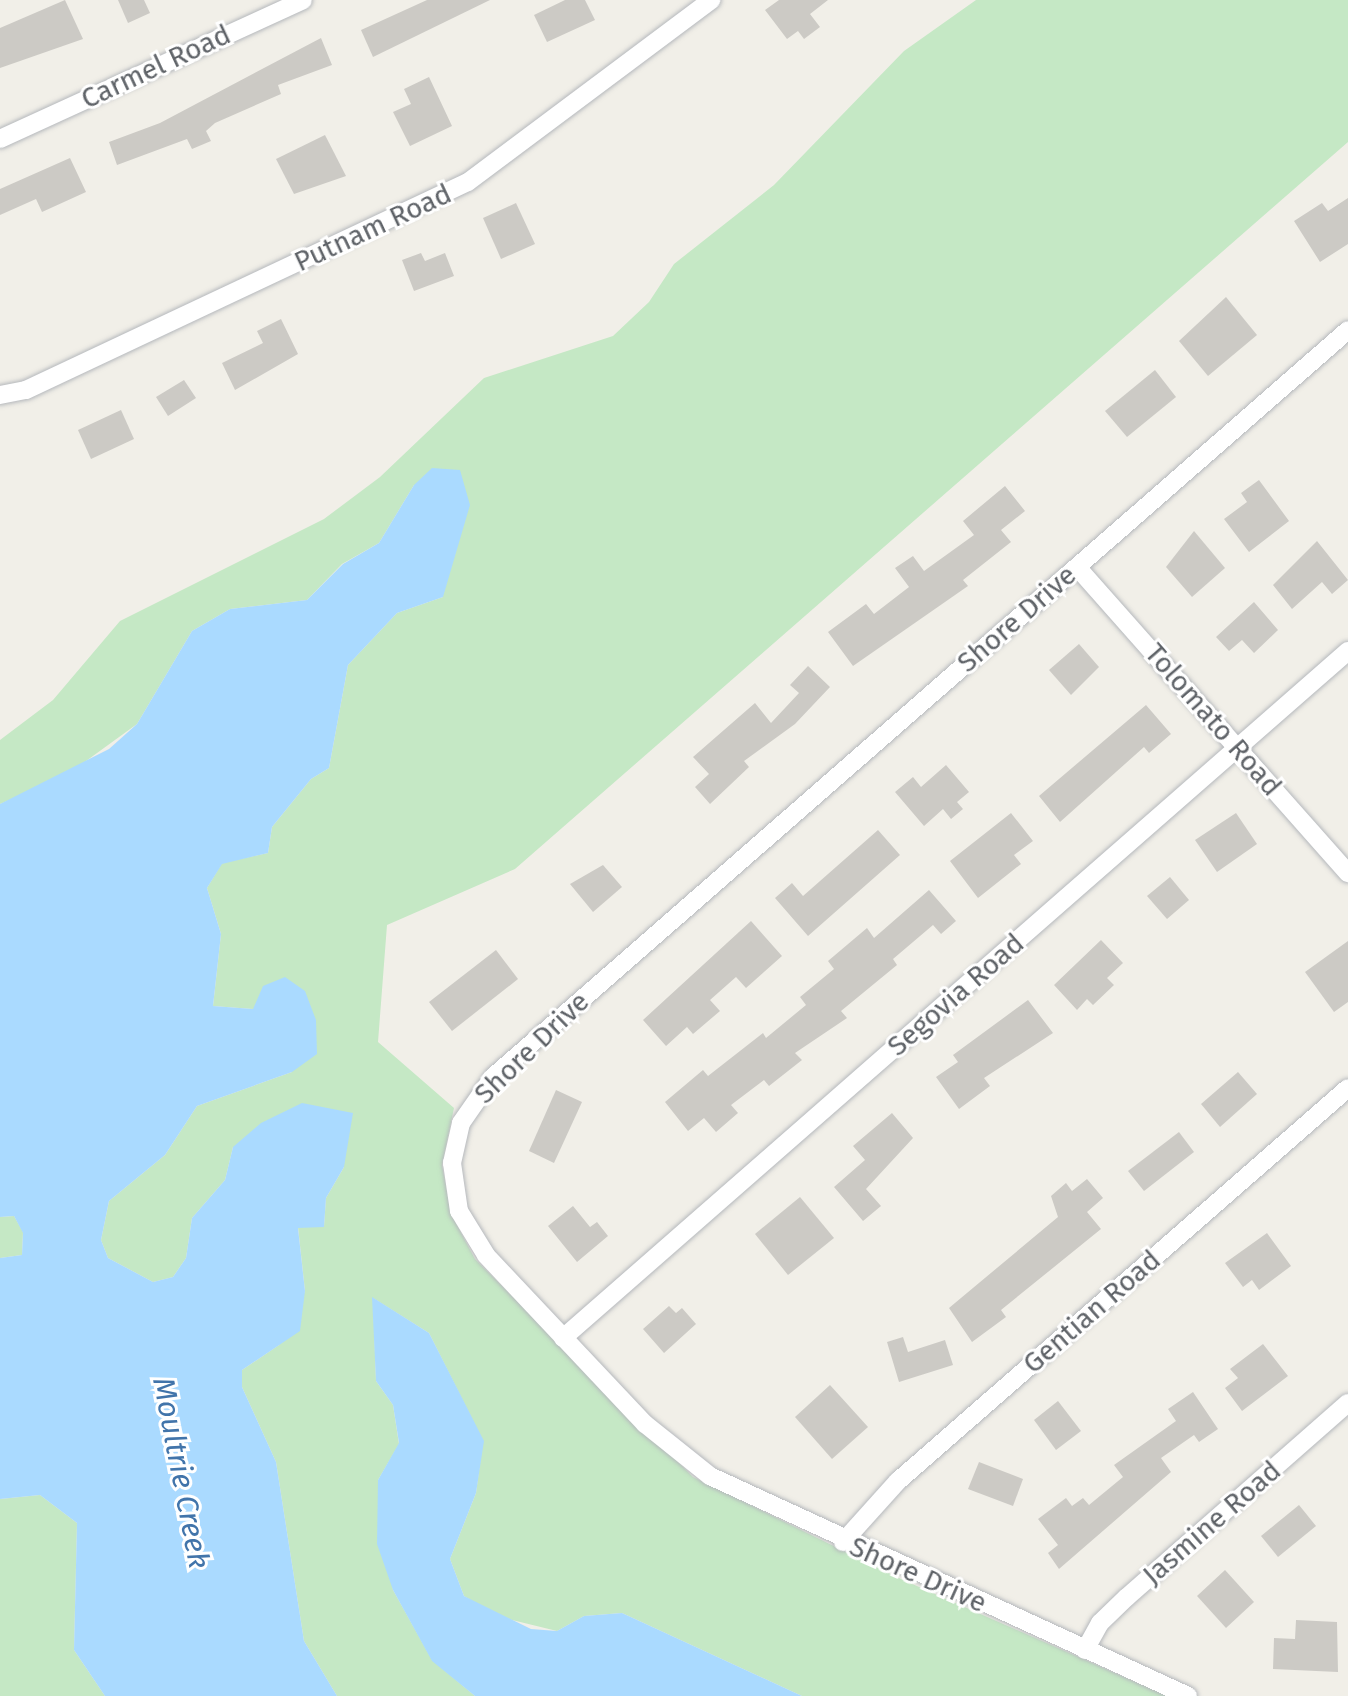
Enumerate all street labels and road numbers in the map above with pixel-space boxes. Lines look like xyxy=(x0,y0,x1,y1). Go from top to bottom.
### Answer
street label: Carmel Road xyxy=(76,18,236,116)
street label: Putnam Road xyxy=(289,177,457,279)
street label: Shore Drive xyxy=(951,558,1083,680)
street label: Tolomato Road xyxy=(1138,637,1288,803)
street label: Segovia Road xyxy=(881,927,1031,1063)
street label: Shore Drive xyxy=(468,985,596,1111)
street label: Gentian Road xyxy=(1016,1243,1168,1381)
street label: Jasmine Road xyxy=(1136,1454,1288,1592)
street label: Shore Drive xyxy=(844,1530,992,1620)

